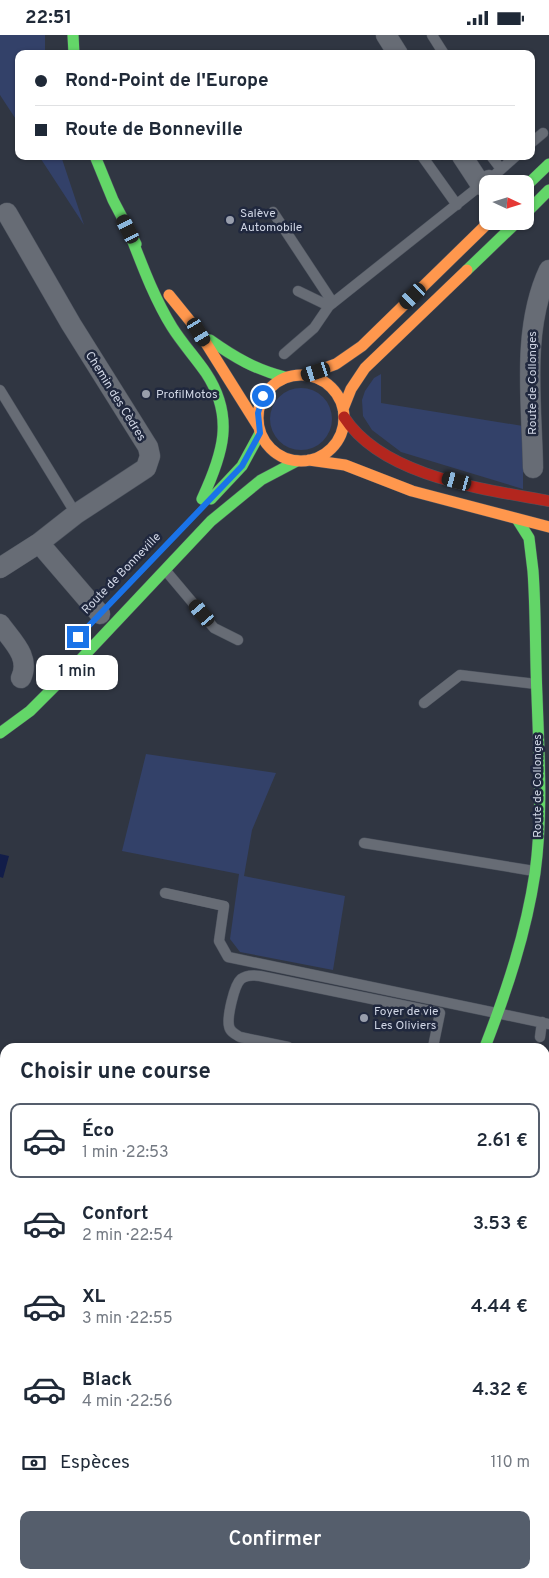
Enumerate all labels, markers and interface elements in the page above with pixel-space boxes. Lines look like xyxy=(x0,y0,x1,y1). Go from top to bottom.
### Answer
text: 22:51 xyxy=(25,6,72,30)
text: Rond-Point de l'Europe xyxy=(65,69,269,93)
text: Route de Bonneville xyxy=(65,118,243,142)
north arrow xyxy=(479,175,534,230)
map controls xyxy=(479,175,534,230)
place label: Salève Automobile xyxy=(240,206,302,236)
car xyxy=(114,212,141,246)
marker: Salève Automobile xyxy=(224,214,236,226)
car xyxy=(396,280,429,312)
car xyxy=(184,315,213,349)
street label: Route de Collonges xyxy=(525,331,541,435)
street label: Chemin des Cèdres xyxy=(81,349,149,444)
car xyxy=(299,360,332,384)
route start xyxy=(252,385,274,407)
place label: ProfilMotos xyxy=(156,387,218,403)
marker: ProfilMotos xyxy=(140,388,152,400)
car xyxy=(440,470,473,492)
street label: Route de Bonneville xyxy=(79,529,165,618)
car xyxy=(186,597,217,629)
route end xyxy=(67,626,89,648)
callout: 1 min xyxy=(37,655,119,689)
text: 1 min xyxy=(58,662,96,682)
street label: Route de Collonges xyxy=(530,734,546,838)
place label: Foyer de vie Les Oliviers xyxy=(374,1004,438,1034)
marker: Foyer de vie Les Oliviers xyxy=(358,1012,370,1024)
text: Choisir une course xyxy=(20,1059,211,1086)
icon: car xyxy=(22,1118,67,1163)
text: Éco xyxy=(82,1119,114,1143)
text: 2.61 € xyxy=(476,1129,528,1153)
text: 1 min · 22:53 xyxy=(82,1143,169,1163)
icon: car xyxy=(22,1201,67,1246)
text: Confort xyxy=(82,1202,148,1226)
text: 3.53 € xyxy=(473,1212,528,1236)
text: 2 min · 22:54 xyxy=(82,1226,173,1246)
icon: car xyxy=(22,1284,67,1329)
text: XL xyxy=(82,1285,105,1309)
text: 4.44 € xyxy=(471,1295,528,1319)
text: 3 min · 22:55 xyxy=(82,1309,173,1329)
icon: car xyxy=(22,1367,67,1412)
text: Black xyxy=(82,1368,132,1392)
text: 4.32 € xyxy=(472,1378,528,1402)
text: 4 min · 22:56 xyxy=(82,1392,173,1412)
icon: cash xyxy=(20,1449,48,1477)
text: Espèces xyxy=(60,1451,130,1475)
text: 110 m xyxy=(490,1453,530,1473)
button: Confirmer xyxy=(20,1511,530,1569)

